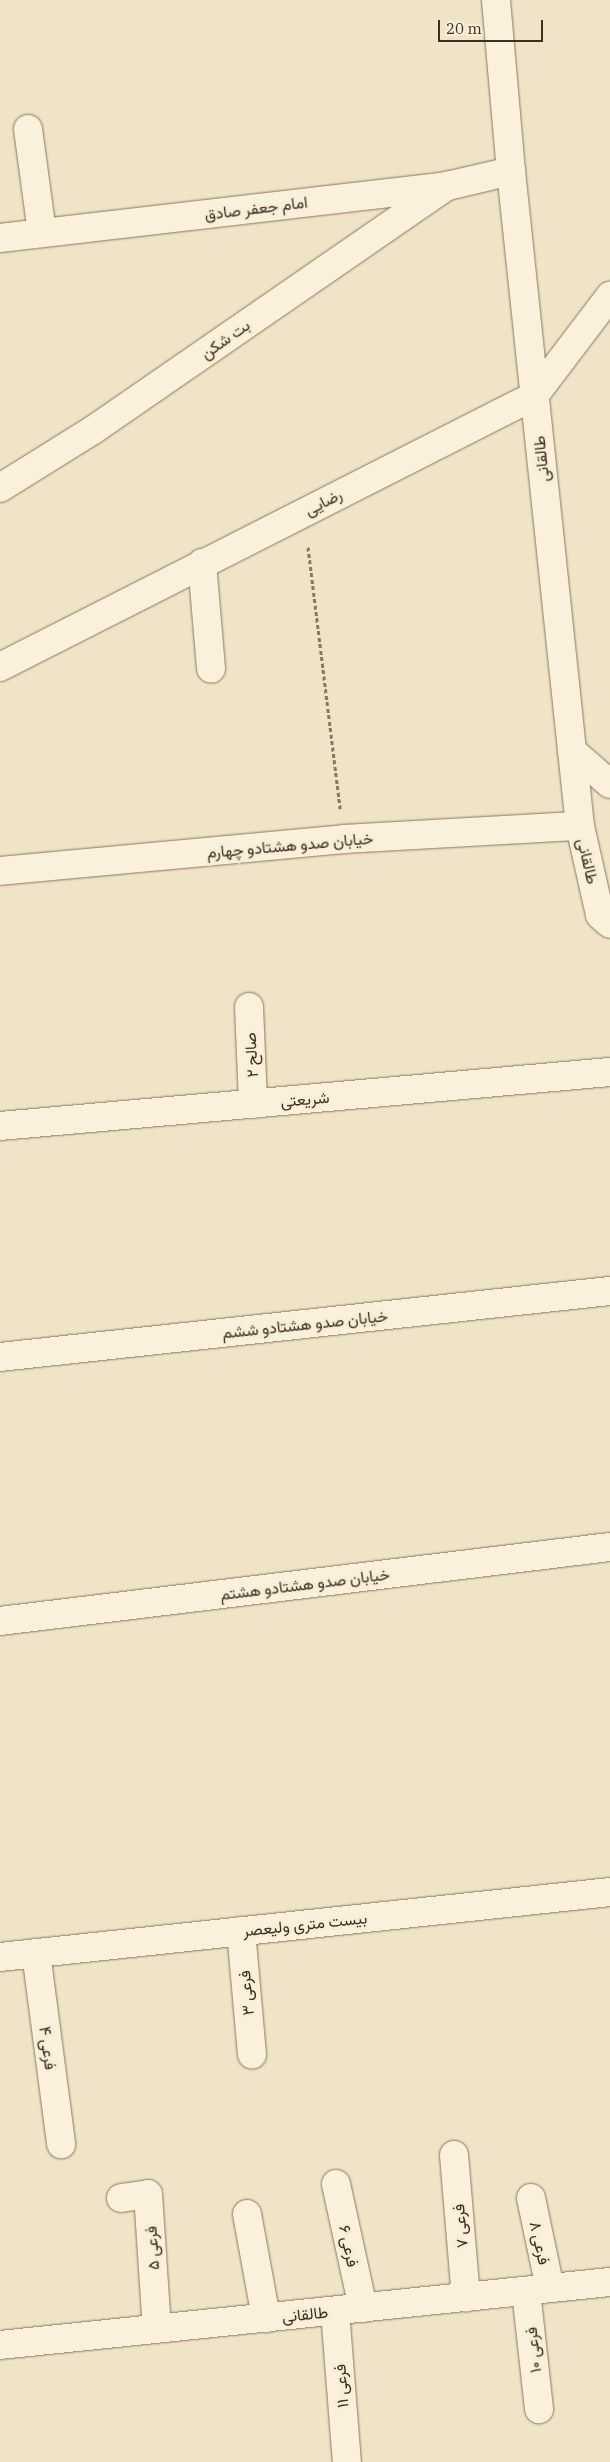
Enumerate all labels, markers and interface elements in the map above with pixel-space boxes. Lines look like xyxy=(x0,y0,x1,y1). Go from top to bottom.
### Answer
scale bar xyxy=(440,10,545,42)
text: 20 m xyxy=(446,19,482,38)
street label: امام جعفر صادق xyxy=(203,192,309,224)
street label: بت شکن xyxy=(197,315,253,363)
street label: طالقانی xyxy=(529,435,553,483)
street label: رضایی xyxy=(301,485,345,519)
street label: خیابان صدو هشتادو چهارم xyxy=(206,828,374,862)
street label: طالقانی xyxy=(573,836,603,886)
street label: صالح ۲ xyxy=(240,1032,262,1078)
street label: شریعتی xyxy=(280,1087,330,1111)
street label: خیابان صدو هشتادو ششم xyxy=(221,1306,389,1342)
street label: خیابان صدو هشتادو هشتم xyxy=(219,1564,391,1604)
street label: بیست متری ولیعصر xyxy=(242,1908,368,1940)
street label: فرعی ۳ xyxy=(234,1970,258,2016)
street label: فرعی ۴ xyxy=(35,2025,61,2071)
street label: فرعی ۷ xyxy=(449,2203,471,2249)
street label: فرعی ۸ xyxy=(526,2219,554,2267)
street label: فرعی ۶ xyxy=(335,2223,363,2269)
street label: فرعی ۵ xyxy=(141,2225,163,2271)
street label: طالقانی xyxy=(281,2302,329,2326)
street label: فرعی ۱۰ xyxy=(521,2326,545,2374)
street label: فرعی ۱۱ xyxy=(330,2363,352,2409)

